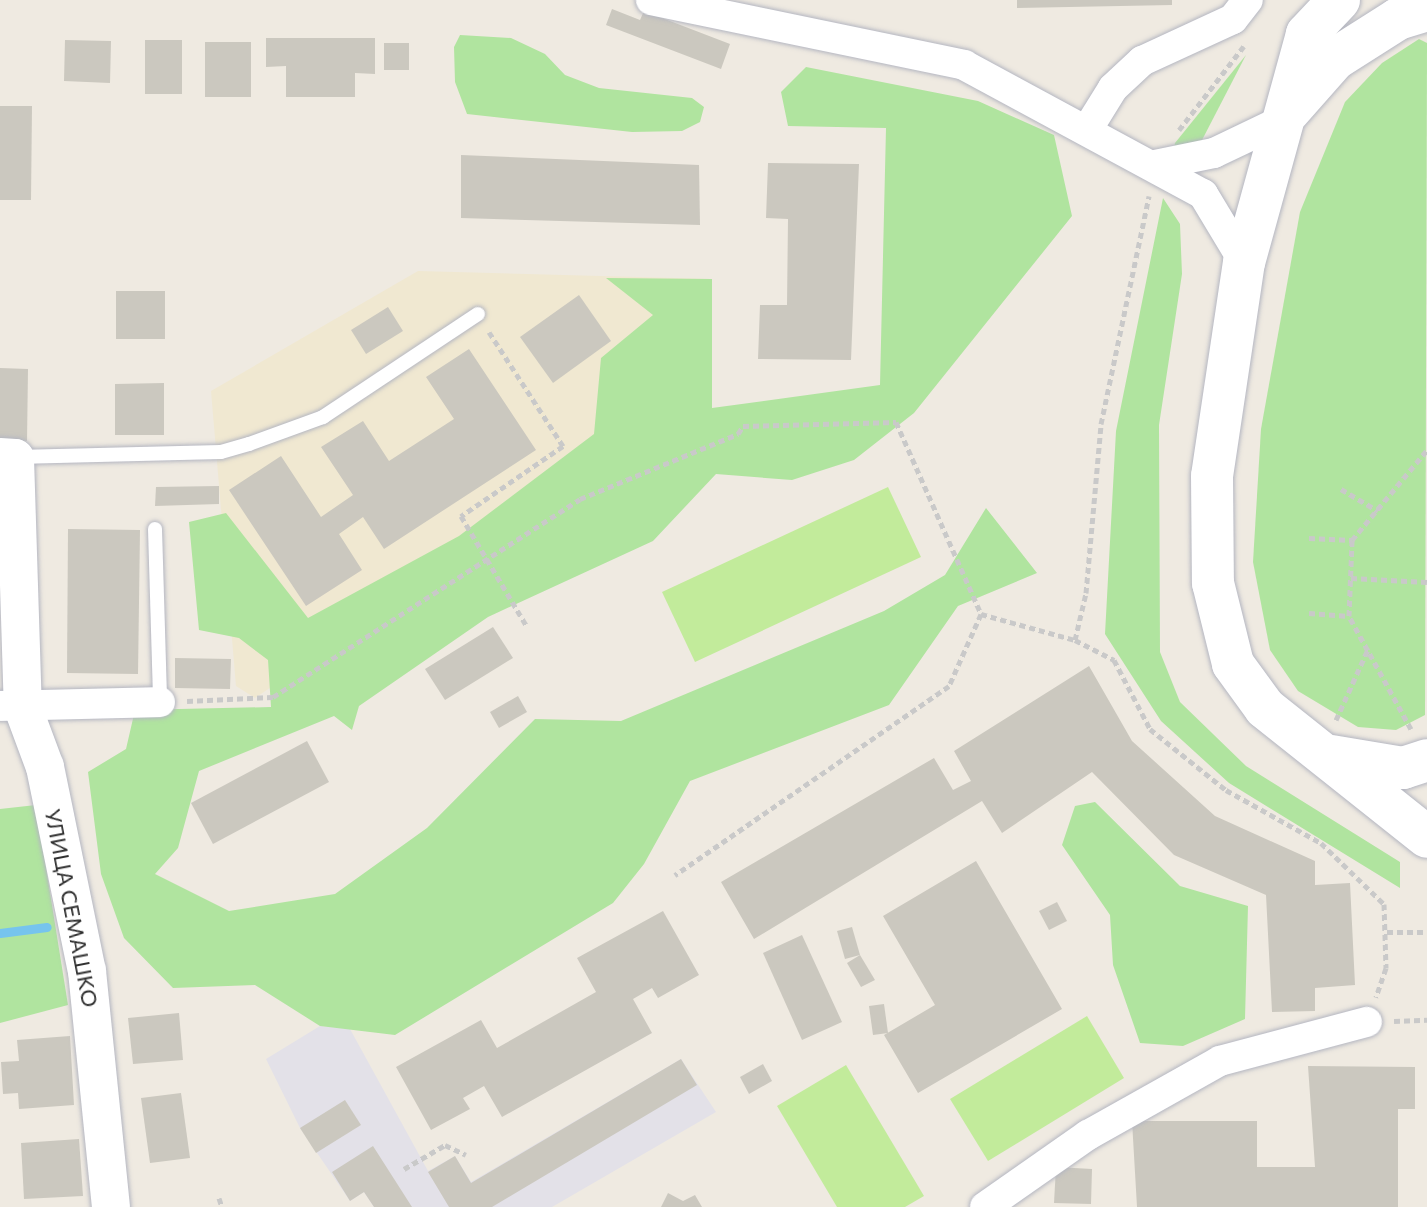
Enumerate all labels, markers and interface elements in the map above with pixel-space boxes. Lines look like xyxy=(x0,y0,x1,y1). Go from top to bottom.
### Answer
street label: УЛИЦА СЕМАШКО xyxy=(40,807,104,1009)

